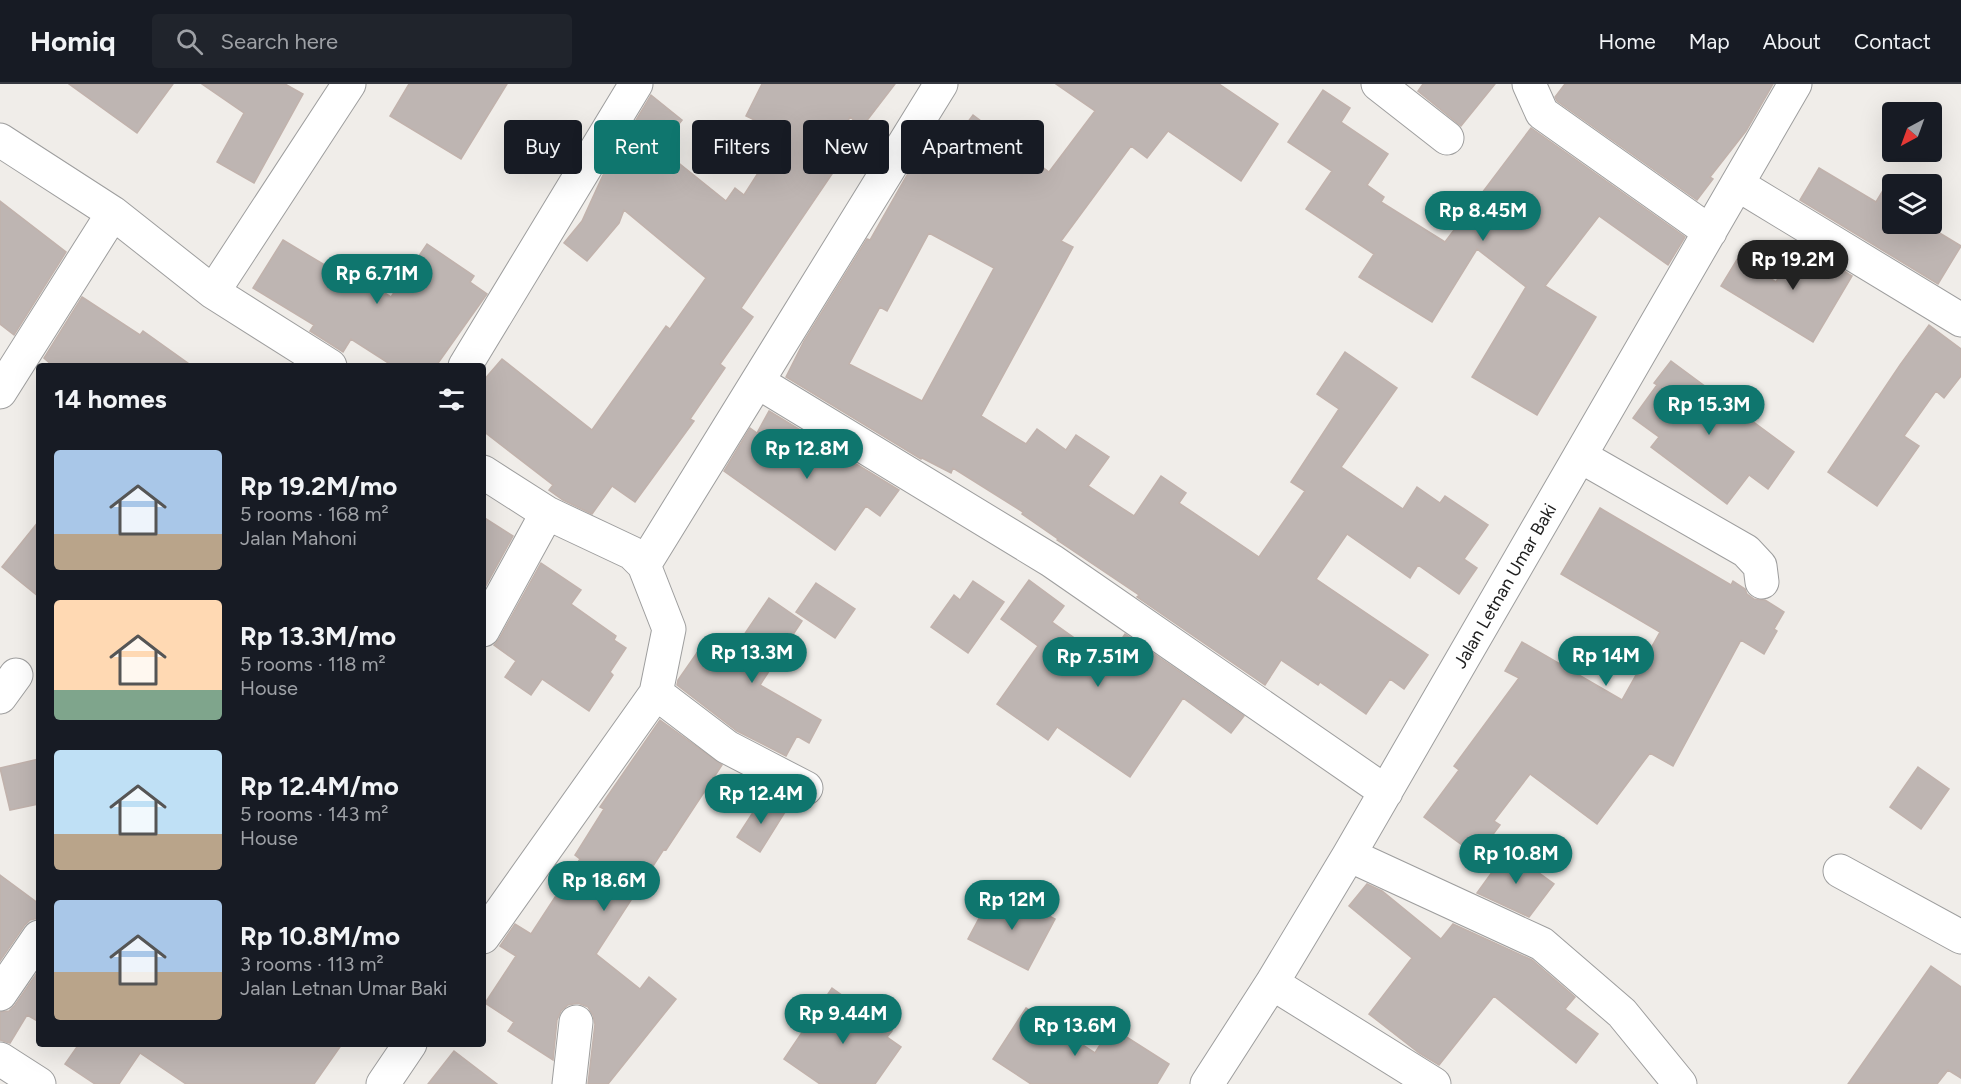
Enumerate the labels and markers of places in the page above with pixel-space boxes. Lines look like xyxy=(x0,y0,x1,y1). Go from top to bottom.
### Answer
pin: Rp 8.45M xyxy=(1421,191,1545,242)
pin: Rp 19.2M xyxy=(1731,240,1855,291)
pin: Rp 6.71M xyxy=(315,254,439,305)
pin: Rp 15.3M xyxy=(1647,385,1771,436)
pin: Rp 12.8M xyxy=(745,429,869,480)
pin: Rp 13.3M xyxy=(690,633,814,684)
pin: Rp 14M xyxy=(1557,636,1655,687)
pin: Rp 7.51M xyxy=(1036,637,1160,688)
pin: Rp 12.4M xyxy=(699,774,823,825)
pin: Rp 10.8M xyxy=(1454,834,1578,885)
pin: Rp 18.6M xyxy=(542,861,666,912)
pin: Rp 12M xyxy=(963,880,1061,931)
pin: Rp 9.44M xyxy=(781,994,905,1045)
pin: Rp 13.6M xyxy=(1013,1006,1137,1057)

